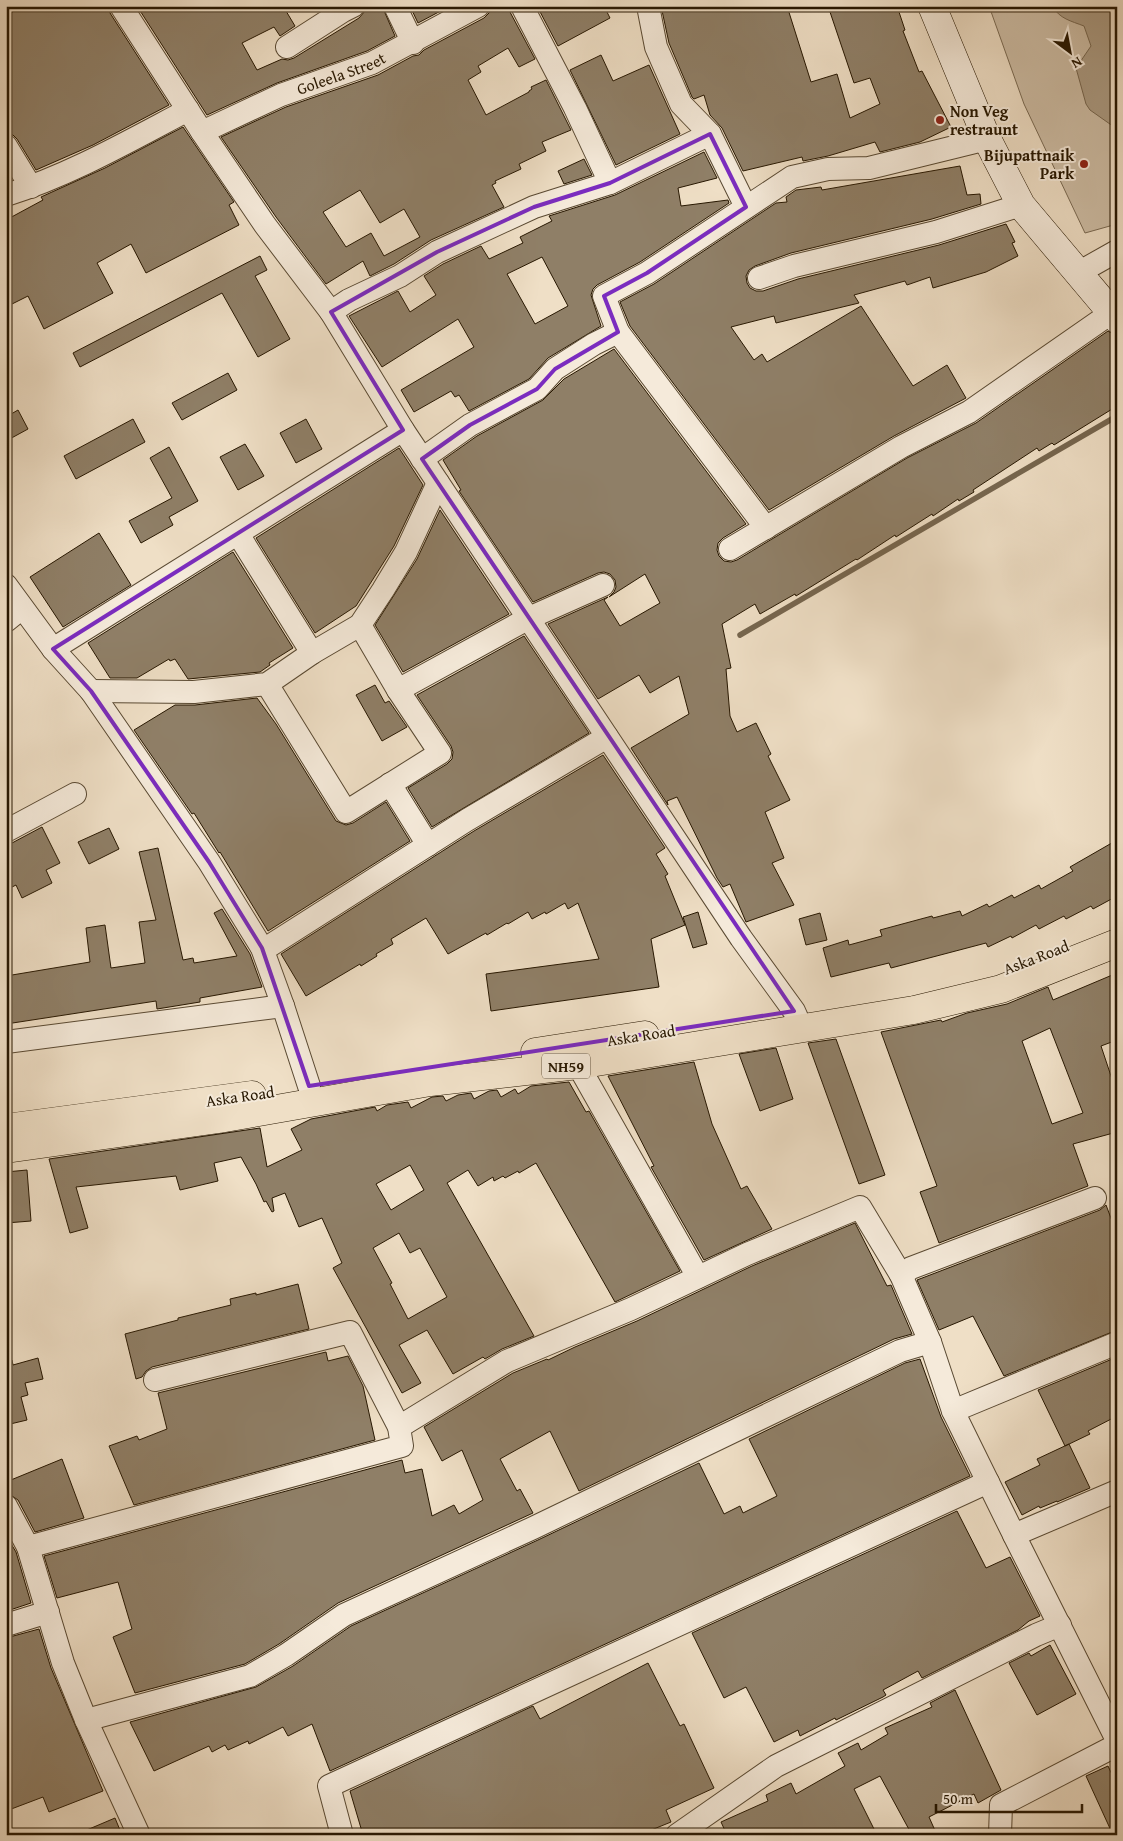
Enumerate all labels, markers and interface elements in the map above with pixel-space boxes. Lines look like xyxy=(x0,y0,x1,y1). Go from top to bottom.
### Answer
north arrow xyxy=(1046,28,1096,78)
street label: Goleela Street xyxy=(293,46,390,101)
text: N xyxy=(1067,52,1086,74)
place label: Non Veg restraunt xyxy=(950,99,1018,141)
marker: Non Veg restraunt xyxy=(934,114,946,126)
place label: Bijupattnaik Park xyxy=(984,143,1075,185)
marker: Bijupattnaik Park xyxy=(1078,158,1090,170)
street label: Aska Road xyxy=(1000,933,1073,981)
street label: Aska Road xyxy=(605,1018,677,1052)
road number: NH59 xyxy=(542,1054,590,1078)
street label: Aska Road xyxy=(204,1079,276,1113)
scale bar xyxy=(936,1781,1082,1813)
text: 50 m xyxy=(943,1788,974,1809)

